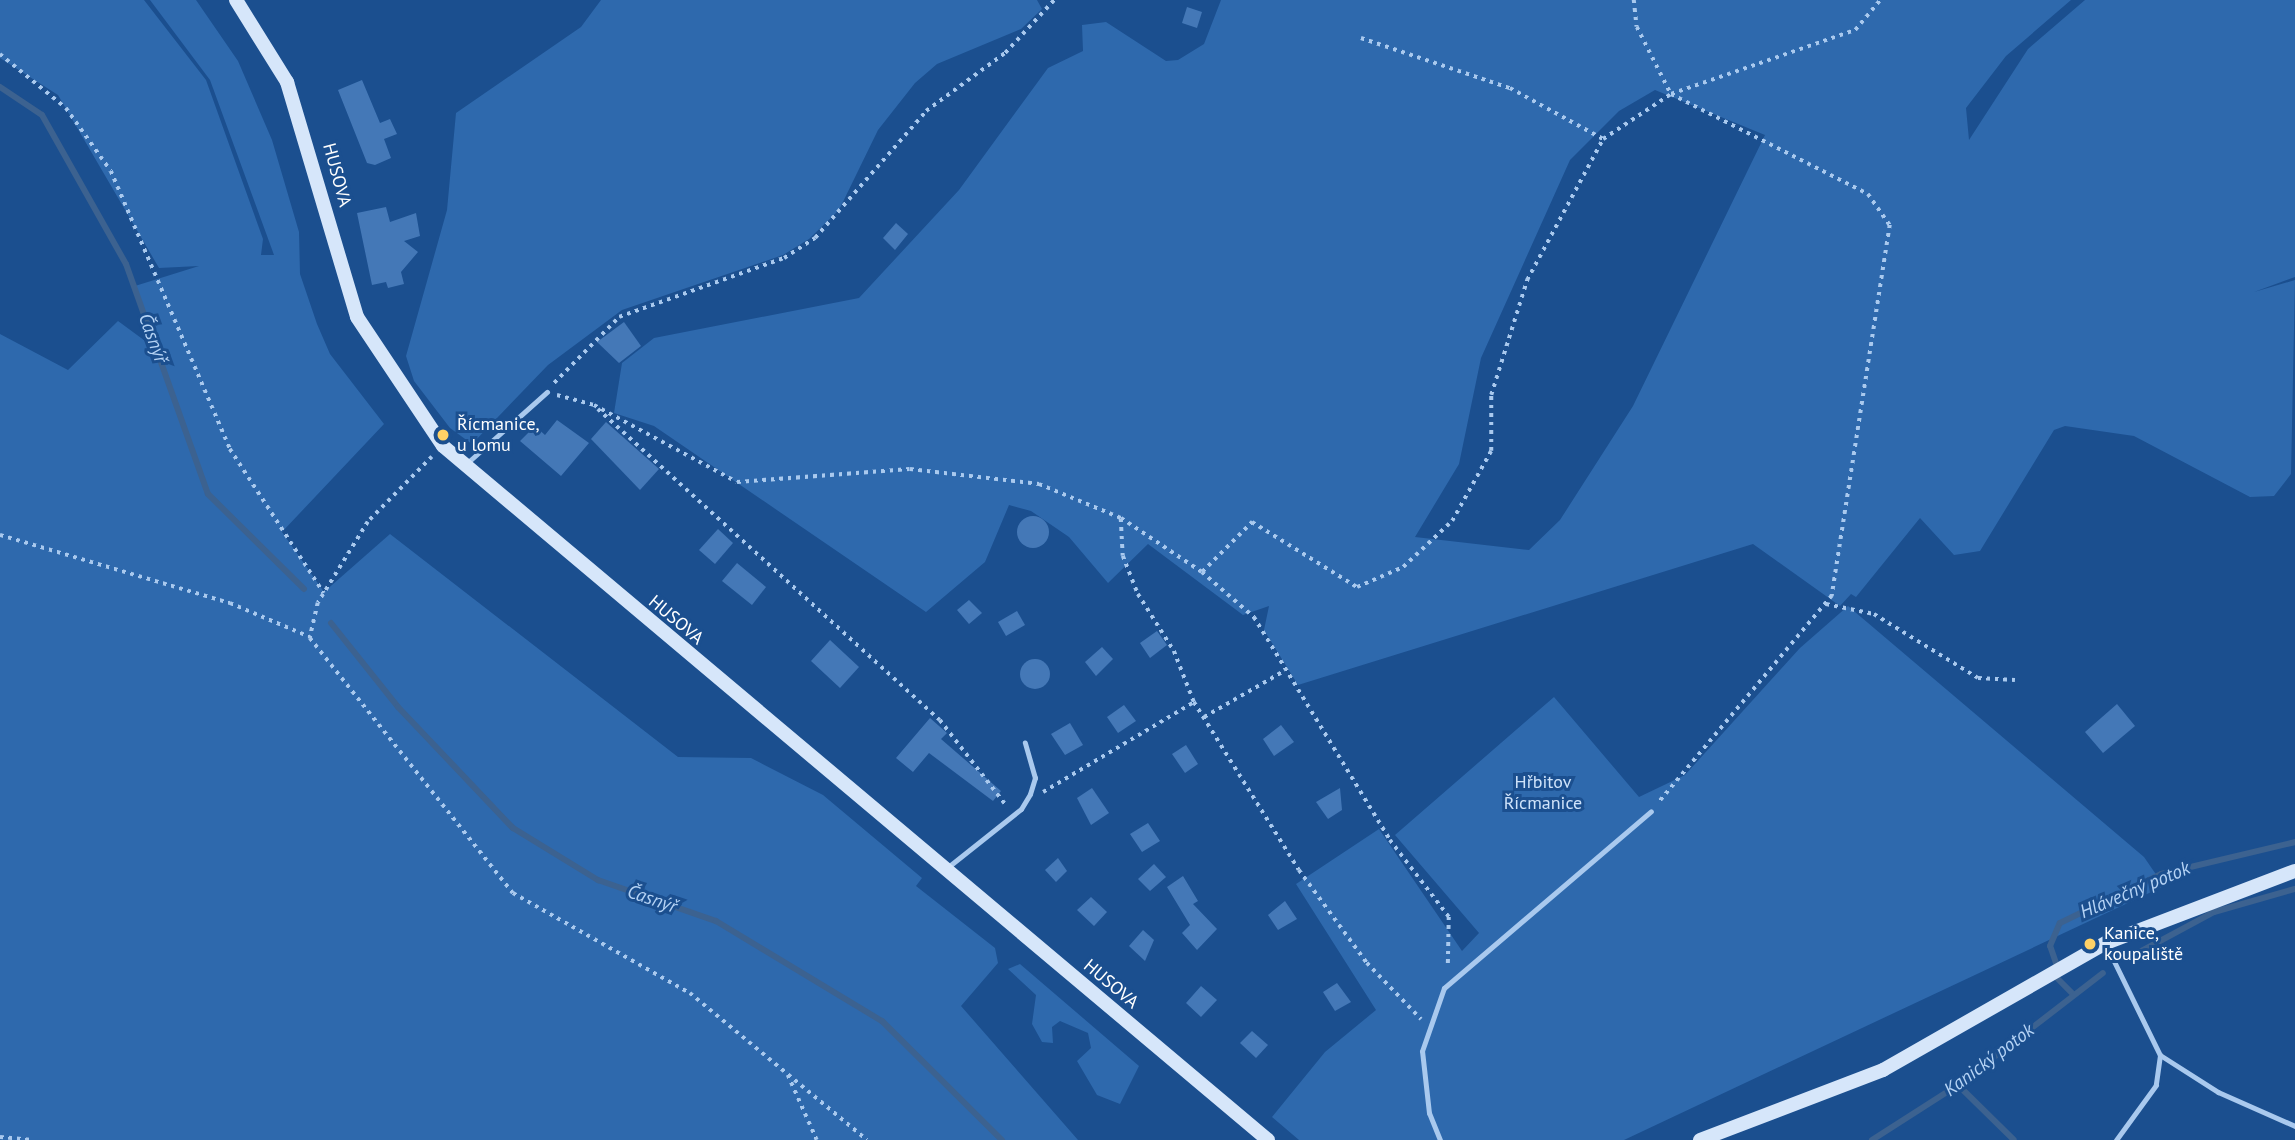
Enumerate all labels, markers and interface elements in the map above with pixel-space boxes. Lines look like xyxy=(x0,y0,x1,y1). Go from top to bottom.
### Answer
street label: HUSOVA xyxy=(318,141,356,209)
water label: Časnýř xyxy=(134,310,172,366)
place label: Řícmanice, u lomu xyxy=(457,414,540,457)
marker: Řícmanice, u lomu xyxy=(435,427,451,443)
street label: HUSOVA xyxy=(644,591,708,649)
park label: Hřbitov Řícmanice xyxy=(1504,772,1582,814)
water label: Hlávečný potok xyxy=(2076,856,2194,924)
water label: Časnýř xyxy=(624,880,680,918)
place label: Kanice, koupaliště xyxy=(2104,923,2183,965)
marker: Kanice, koupaliště xyxy=(2082,936,2098,952)
street label: HUSOVA xyxy=(1079,955,1143,1013)
water label: Kanický potok xyxy=(1939,1019,2039,1101)

